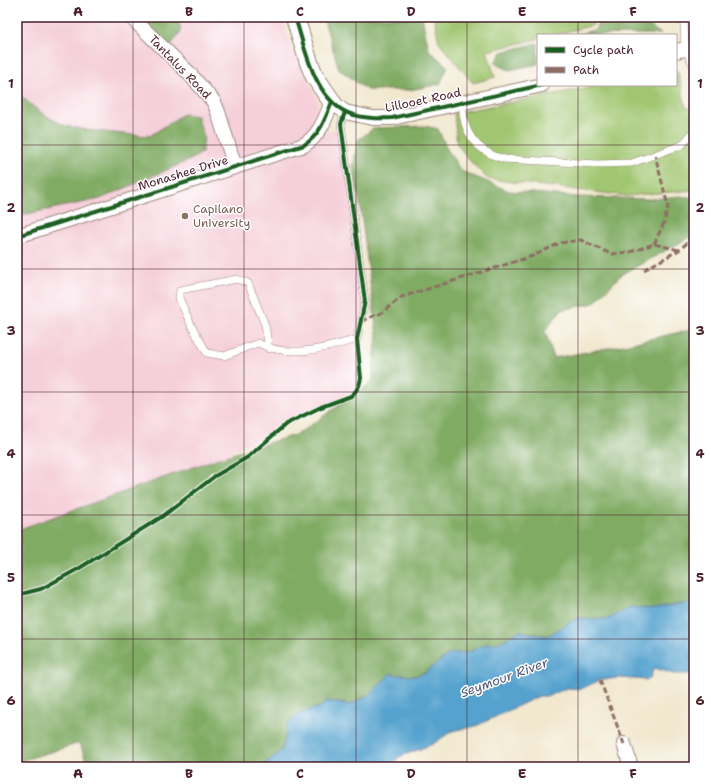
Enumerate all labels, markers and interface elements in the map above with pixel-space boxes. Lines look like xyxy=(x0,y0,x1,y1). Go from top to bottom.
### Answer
text: A xyxy=(73,3,83,20)
text: B xyxy=(185,3,193,20)
text: C xyxy=(296,3,304,20)
text: D xyxy=(406,3,416,20)
text: E xyxy=(518,3,527,20)
text: F xyxy=(629,3,637,20)
street label: Tantalus Road xyxy=(145,31,215,103)
legend xyxy=(537,34,677,86)
text: Cycle path xyxy=(573,42,634,58)
text: Path xyxy=(573,62,599,78)
text: 1 xyxy=(8,75,14,92)
text: 1 xyxy=(697,75,703,92)
street label: Lillooet Road xyxy=(384,84,463,116)
street label: Monashee Drive xyxy=(136,152,230,194)
text: 2 xyxy=(6,199,16,216)
text: 2 xyxy=(695,199,705,216)
place label: Capilano University xyxy=(193,201,250,231)
marker: Capilano University xyxy=(180,211,190,221)
text: 3 xyxy=(6,322,16,339)
text: 3 xyxy=(695,322,705,339)
text: 4 xyxy=(6,445,16,462)
text: 4 xyxy=(695,445,705,462)
text: 5 xyxy=(7,569,15,586)
text: 5 xyxy=(696,569,704,586)
water label: Seymour River xyxy=(458,653,551,701)
text: 6 xyxy=(6,692,16,709)
text: 6 xyxy=(695,692,705,709)
text: A xyxy=(73,765,83,782)
text: B xyxy=(185,765,193,782)
text: C xyxy=(296,765,304,782)
text: D xyxy=(406,765,416,782)
text: E xyxy=(518,765,527,782)
text: F xyxy=(629,765,637,782)

